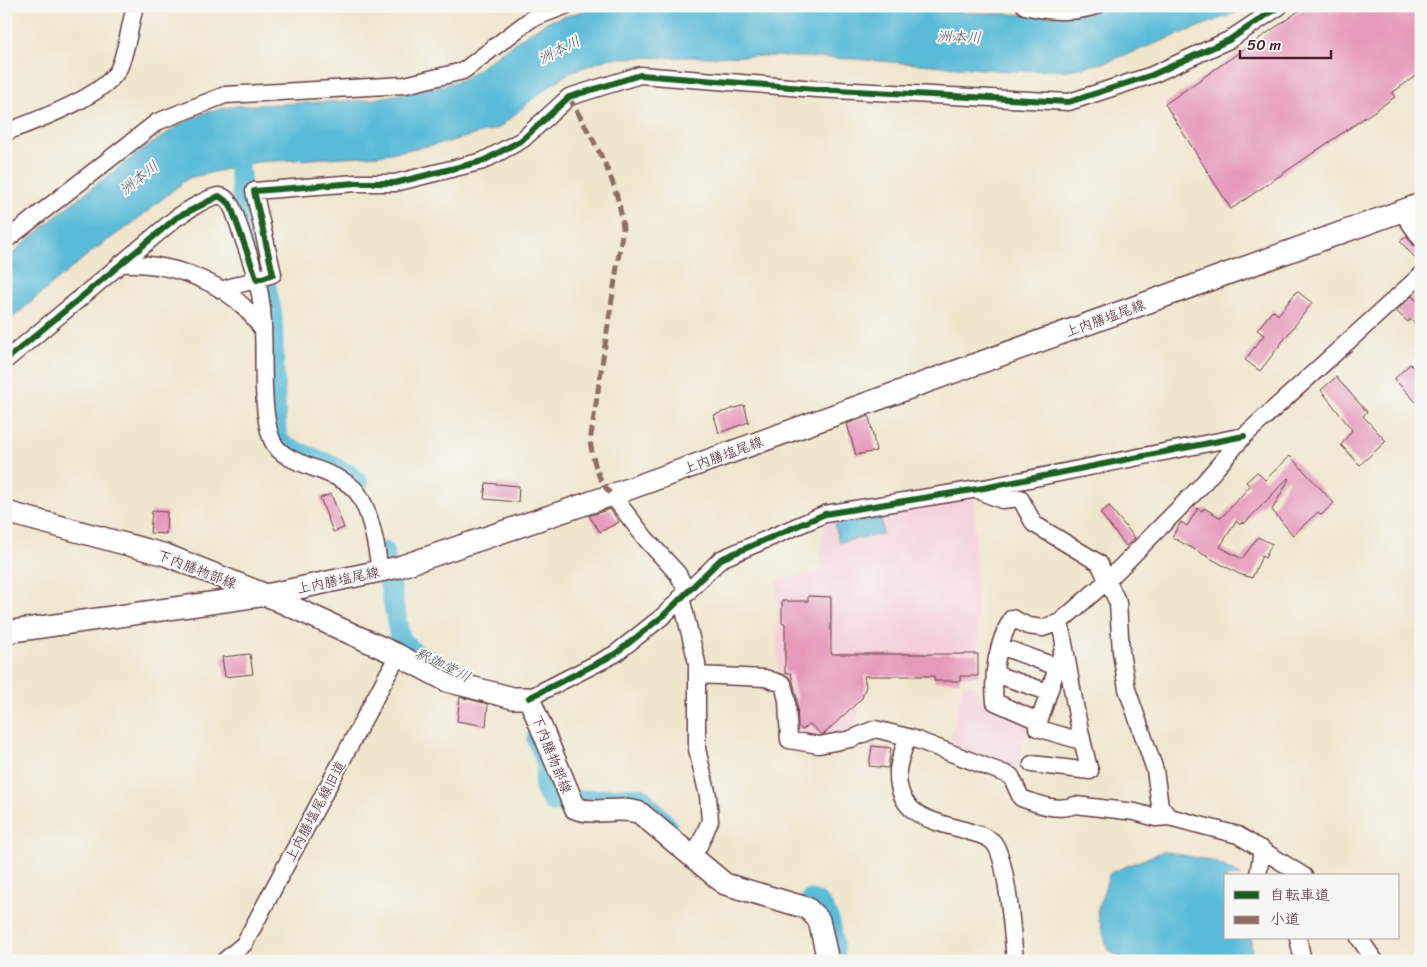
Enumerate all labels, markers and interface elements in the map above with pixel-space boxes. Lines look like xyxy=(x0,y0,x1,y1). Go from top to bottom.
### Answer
water label: 洲本川 xyxy=(936,23,982,51)
water label: 洲本川 xyxy=(533,28,585,72)
scale bar xyxy=(1240,28,1331,60)
text: 50 m xyxy=(1247,32,1282,58)
water label: 洲本川 xyxy=(113,154,165,202)
street label: 上内膳塩尾線 xyxy=(1061,292,1149,345)
street label: 上内膳塩尾線 xyxy=(679,429,767,482)
street label: 下内膳物部線 xyxy=(153,543,241,596)
street label: 上内膳塩尾線 xyxy=(294,560,382,601)
water label: 釈迦堂川 xyxy=(410,640,476,690)
street label: 下内膳物部線 xyxy=(524,711,579,798)
street label: 上内膳塩尾線旧道 xyxy=(278,756,353,867)
legend xyxy=(1224,874,1400,940)
text: 自転車道 xyxy=(1270,882,1330,908)
text: 小道 xyxy=(1270,906,1300,932)

